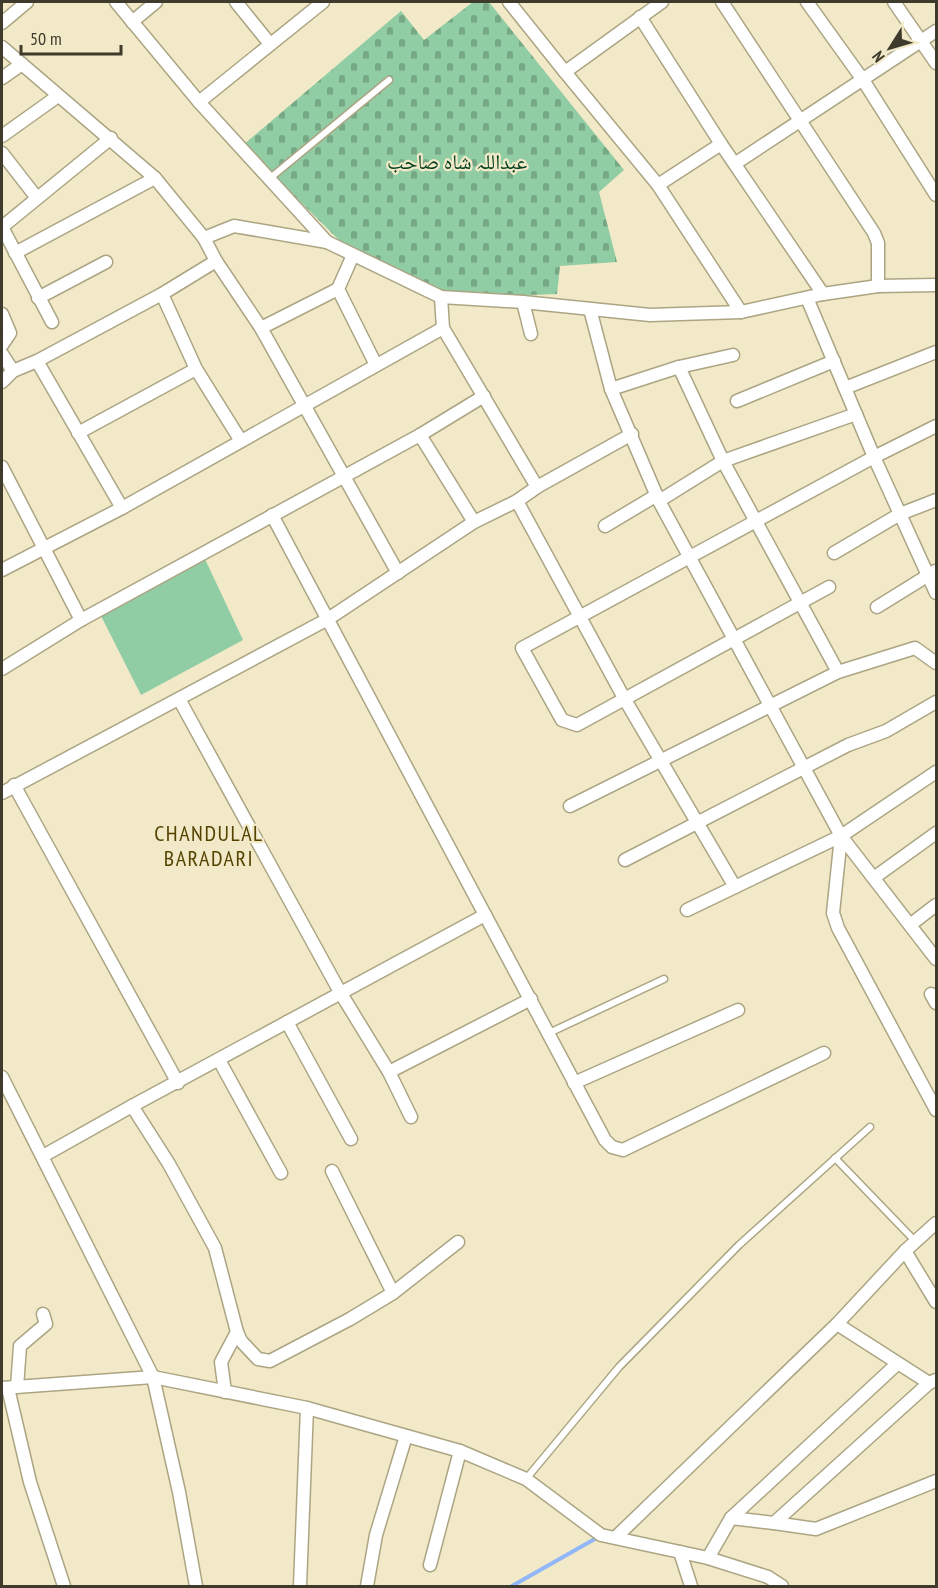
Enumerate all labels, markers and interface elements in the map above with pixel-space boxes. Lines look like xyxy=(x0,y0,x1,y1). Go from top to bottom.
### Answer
scale bar xyxy=(21,18,122,56)
north arrow xyxy=(860,18,920,78)
text: 50 m xyxy=(30,27,62,50)
text: N xyxy=(867,48,889,66)
park label: عبداللہ شاہ صاحب xyxy=(387,148,527,175)
district label: CHANDULAL BARADARI xyxy=(154,819,264,872)

